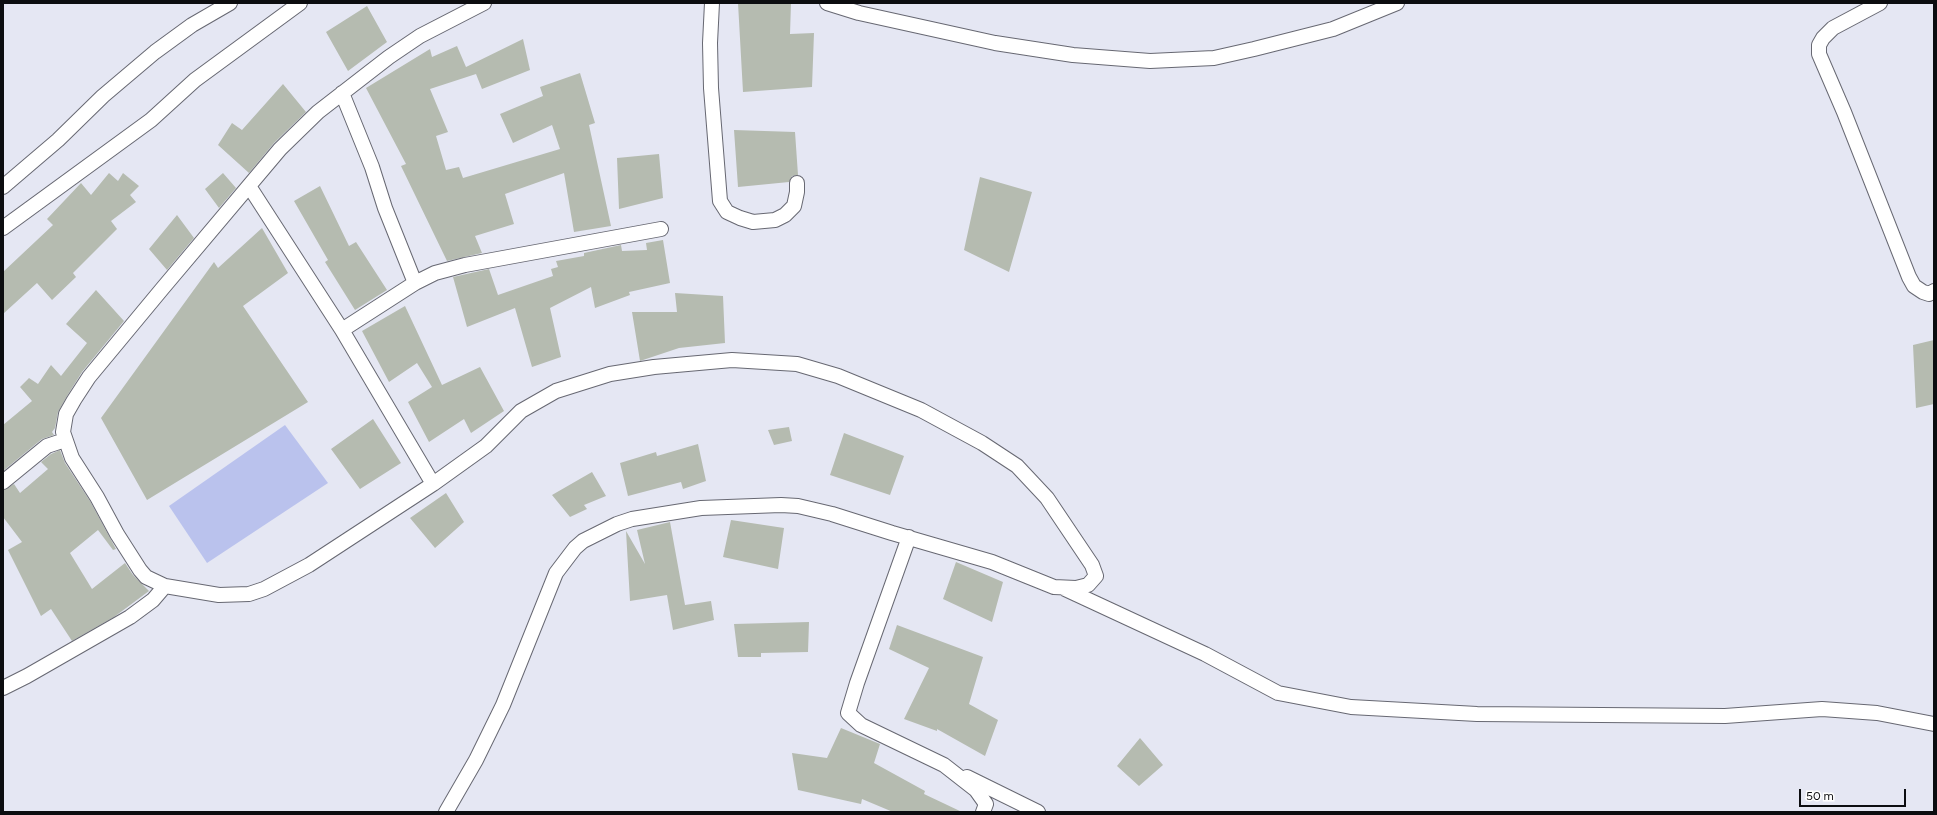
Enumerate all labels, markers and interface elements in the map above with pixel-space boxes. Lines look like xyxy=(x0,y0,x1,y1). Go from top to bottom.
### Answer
scale bar xyxy=(1801,781,1908,807)
text: 50 m xyxy=(1806,789,1834,803)

